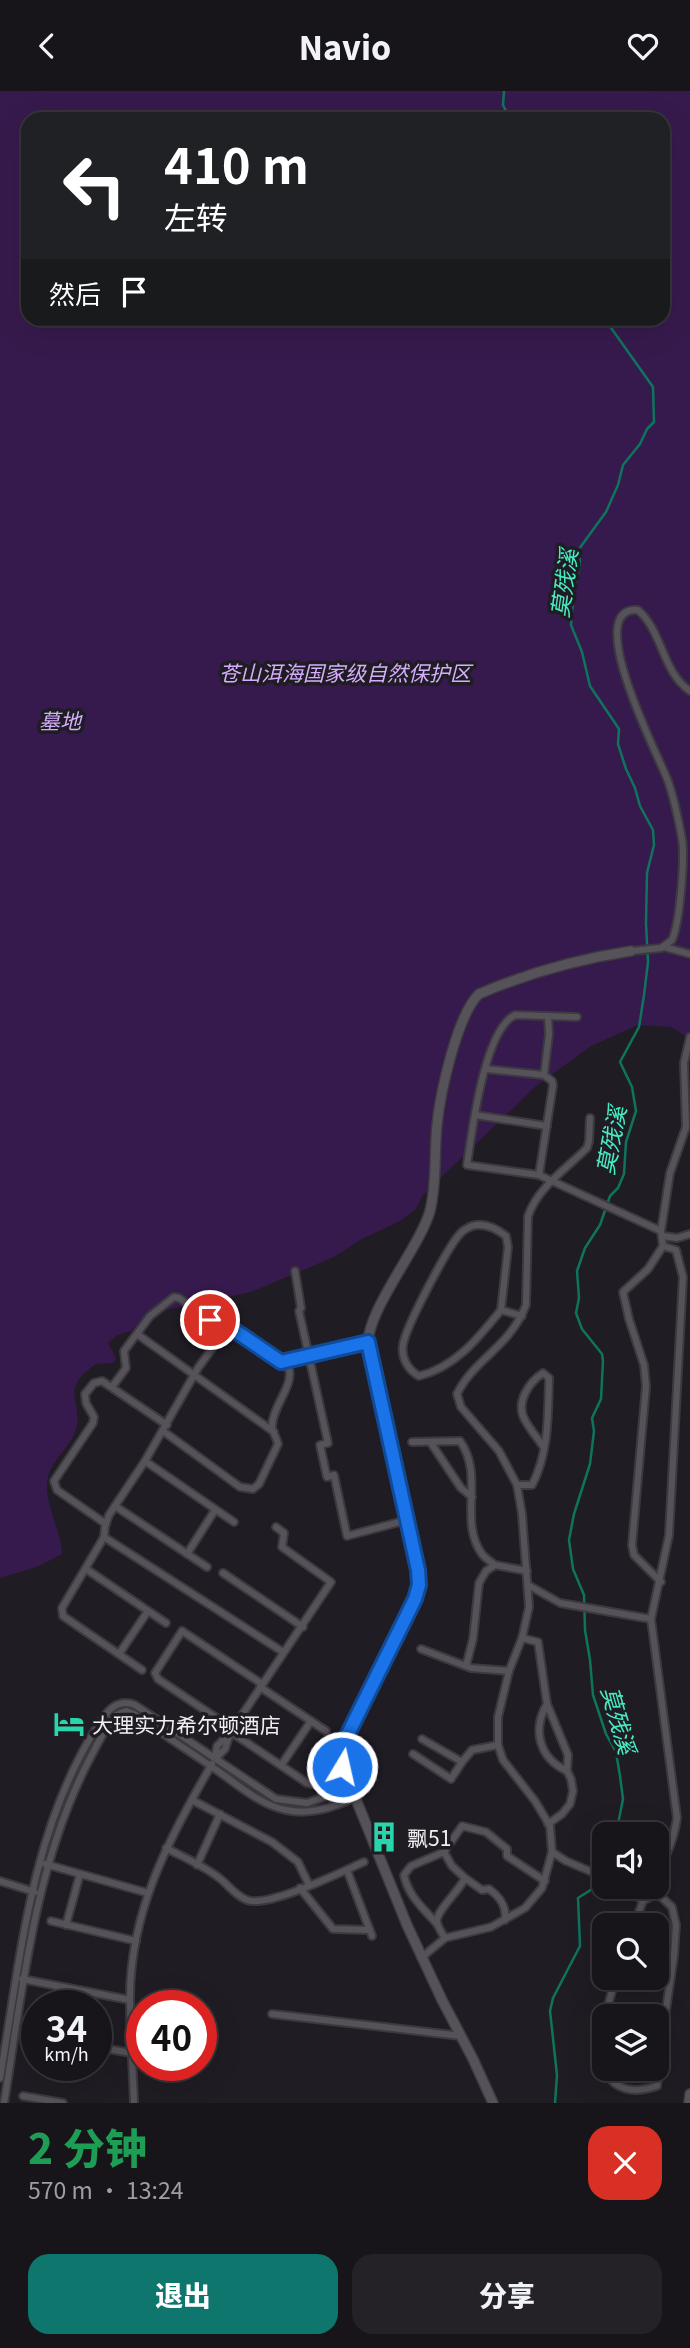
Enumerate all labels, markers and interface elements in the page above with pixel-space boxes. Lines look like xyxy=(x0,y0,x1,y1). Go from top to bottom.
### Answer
text: Navio xyxy=(299,23,391,69)
icon: back xyxy=(28,27,66,65)
icon: heart xyxy=(624,27,662,65)
text: 410 m xyxy=(164,127,309,198)
icon: left xyxy=(49,140,140,231)
text: 左转 xyxy=(164,193,228,239)
icon: arrive xyxy=(115,273,153,311)
text: 然后 xyxy=(49,274,101,311)
water label: 莫残溪 xyxy=(541,543,585,620)
park label: 苍山洱海国家级自然保护区 xyxy=(219,657,474,687)
park label: 墓地 xyxy=(39,705,83,735)
water label: 莫残溪 xyxy=(587,1100,634,1177)
pin xyxy=(180,1290,240,1350)
icon: arrive xyxy=(191,1301,229,1339)
water label: 莫残溪 xyxy=(594,1682,647,1761)
hotel icon: 大理实力希尔顿酒店 xyxy=(52,1707,86,1741)
place label: 大理实力希尔顿酒店 xyxy=(92,1709,281,1739)
position arrow xyxy=(305,1730,379,1804)
building icon: 飘51 xyxy=(367,1820,401,1854)
place label: 飘51 xyxy=(407,1822,451,1852)
map controls xyxy=(592,1822,669,2081)
button: sound xyxy=(592,1822,669,1899)
button: search xyxy=(592,1913,669,1990)
speed limit sign: 40 xyxy=(126,1990,217,2081)
text: 34 xyxy=(46,2001,87,2052)
button: layers xyxy=(592,2004,669,2081)
text: km/h xyxy=(44,2040,89,2066)
text: 2 分钟 xyxy=(28,2115,147,2176)
button: close xyxy=(588,2126,662,2200)
text: 570 m · 13:24 xyxy=(28,2172,184,2206)
button: 退出 xyxy=(28,2254,338,2334)
button: 分享 xyxy=(352,2254,662,2334)

